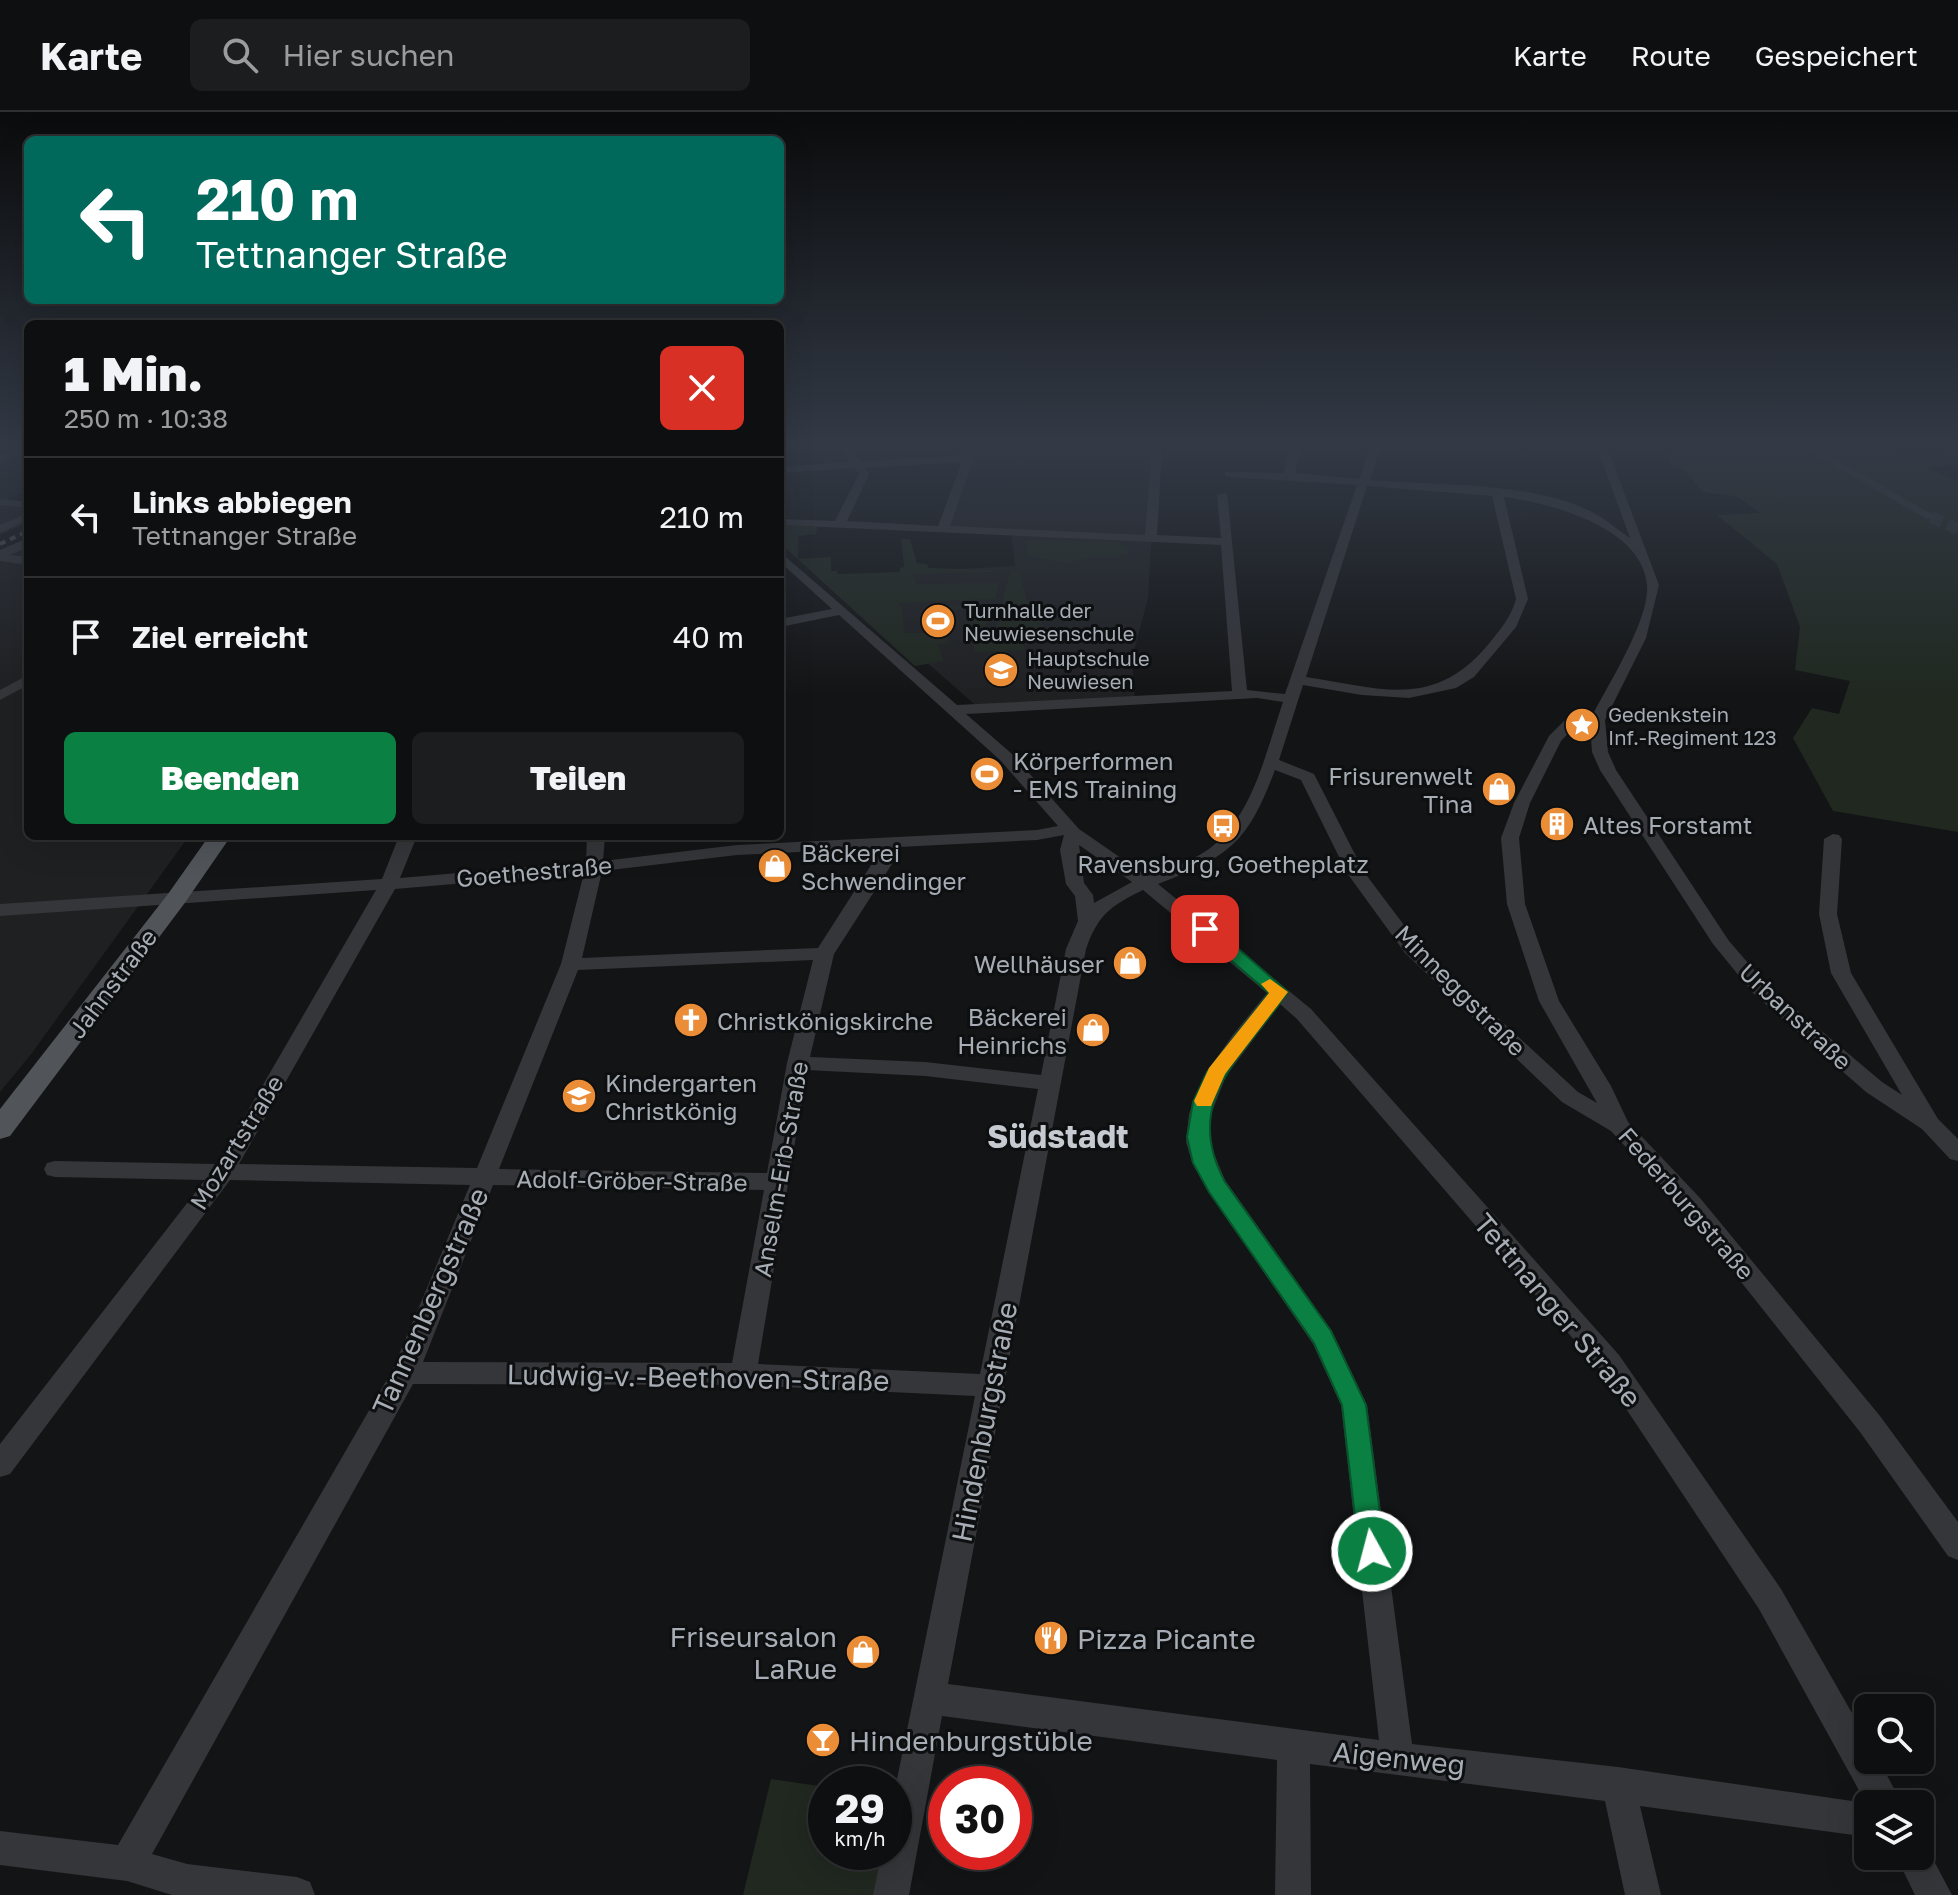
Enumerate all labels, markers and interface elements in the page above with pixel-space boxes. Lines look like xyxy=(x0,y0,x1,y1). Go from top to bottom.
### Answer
search box xyxy=(190,19,750,91)
text: Karte xyxy=(40,33,142,78)
icon: search xyxy=(218,33,262,77)
text: Hier suchen xyxy=(282,37,455,73)
text: Karte xyxy=(1513,39,1587,72)
text: Route xyxy=(1631,39,1711,72)
text: Gespeichert xyxy=(1755,39,1918,72)
text: 210 m xyxy=(196,165,358,232)
icon: left xyxy=(64,168,168,272)
text: Tettnanger Straße xyxy=(196,233,508,276)
text: 1 Min. xyxy=(64,344,203,402)
button: close xyxy=(660,346,744,430)
text: 250 m · 10:38 xyxy=(64,403,228,434)
text: Links abbiegen xyxy=(132,484,352,520)
icon: left xyxy=(64,495,108,539)
text: 210 m xyxy=(659,499,744,535)
text: Tettnanger Straße xyxy=(132,520,357,551)
place label: Turnhalle der Neuwiesenschule xyxy=(964,598,1134,645)
sports icon: Turnhalle der Neuwiesenschule xyxy=(919,602,957,640)
icon: arrive xyxy=(64,615,108,659)
text: Ziel erreicht xyxy=(132,619,308,655)
text: 40 m xyxy=(673,619,744,655)
place label: Hauptschule Neuwiesen xyxy=(1027,646,1150,693)
school or university icon: Hauptschule Neuwiesen xyxy=(982,651,1020,689)
place label: Gedenkstein Inf.-Regiment 123 xyxy=(1608,702,1777,749)
place icon: Gedenkstein Inf.-Regiment 123 xyxy=(1563,706,1601,744)
button: Beenden xyxy=(64,732,396,824)
button: Teilen xyxy=(412,732,744,824)
place label: Körperformen - EMS Training xyxy=(1013,746,1177,803)
sports icon: Körperformen - EMS Training xyxy=(968,755,1006,793)
place label: Frisurenwelt Tina xyxy=(1328,761,1473,818)
shop icon: Frisurenwelt Tina xyxy=(1480,770,1518,808)
building icon: Altes Forstamt xyxy=(1538,805,1576,843)
bus stop icon: Ravensburg, Goetheplatz xyxy=(1204,807,1242,845)
place label: Altes Forstamt xyxy=(1583,810,1752,839)
place label: Bäckerei Schwendinger xyxy=(801,838,966,895)
shop icon: Bäckerei Schwendinger xyxy=(756,847,794,885)
place label: Ravensburg, Goetheplatz xyxy=(1077,849,1369,878)
street label: Goethestraße xyxy=(455,850,613,892)
pin xyxy=(1171,895,1239,963)
icon: arrive xyxy=(1183,907,1227,951)
street label: Minneggstraße xyxy=(1390,919,1532,1061)
street label: Jahnstraße xyxy=(62,923,162,1043)
shop icon: Wellhäuser xyxy=(1111,944,1149,982)
place label: Wellhäuser xyxy=(974,949,1104,978)
street label: Urbanstraße xyxy=(1734,957,1858,1075)
church icon: Christkönigskirche xyxy=(672,1001,710,1039)
place label: Bäckerei Heinrichs xyxy=(957,1002,1067,1059)
place label: Christkönigskirche xyxy=(717,1006,933,1035)
shop icon: Bäckerei Heinrichs xyxy=(1074,1011,1112,1049)
street label: Anselm-Erb-Straße xyxy=(747,1059,813,1279)
place label: Kindergarten Christkönig xyxy=(605,1068,757,1125)
street label: Mozartstraße xyxy=(183,1069,289,1215)
school or university icon: Kindergarten Christkönig xyxy=(560,1077,598,1115)
district label: Südstadt xyxy=(987,1117,1129,1155)
street label: Federburgstraße xyxy=(1613,1121,1761,1285)
street label: Adolf-Gröber-Straße xyxy=(516,1163,748,1197)
street label: Tannenbergstraße xyxy=(365,1182,495,1420)
street label: Tettnanger Straße xyxy=(1467,1207,1649,1413)
street label: Hindenburgstraße xyxy=(945,1299,1023,1545)
street label: Ludwig-v.-Beethoven-Straße xyxy=(506,1357,890,1397)
position arrow xyxy=(1330,1509,1414,1593)
restaurant icon: Pizza Picante xyxy=(1032,1619,1070,1657)
place label: Friseursalon LaRue xyxy=(670,1620,837,1685)
place label: Pizza Picante xyxy=(1077,1622,1256,1655)
shop icon: Friseursalon LaRue xyxy=(844,1633,882,1671)
map controls xyxy=(1854,1694,1934,1870)
button: search xyxy=(1854,1694,1934,1774)
bar icon: Hindenburgstüble xyxy=(804,1721,842,1759)
place label: Hindenburgstüble xyxy=(849,1724,1093,1757)
street label: Aigenweg xyxy=(1331,1735,1467,1781)
speed limit sign: 30 xyxy=(928,1766,1032,1870)
text: 29 xyxy=(835,1784,885,1832)
button: layers xyxy=(1854,1790,1934,1870)
text: km/h xyxy=(835,1826,885,1850)

